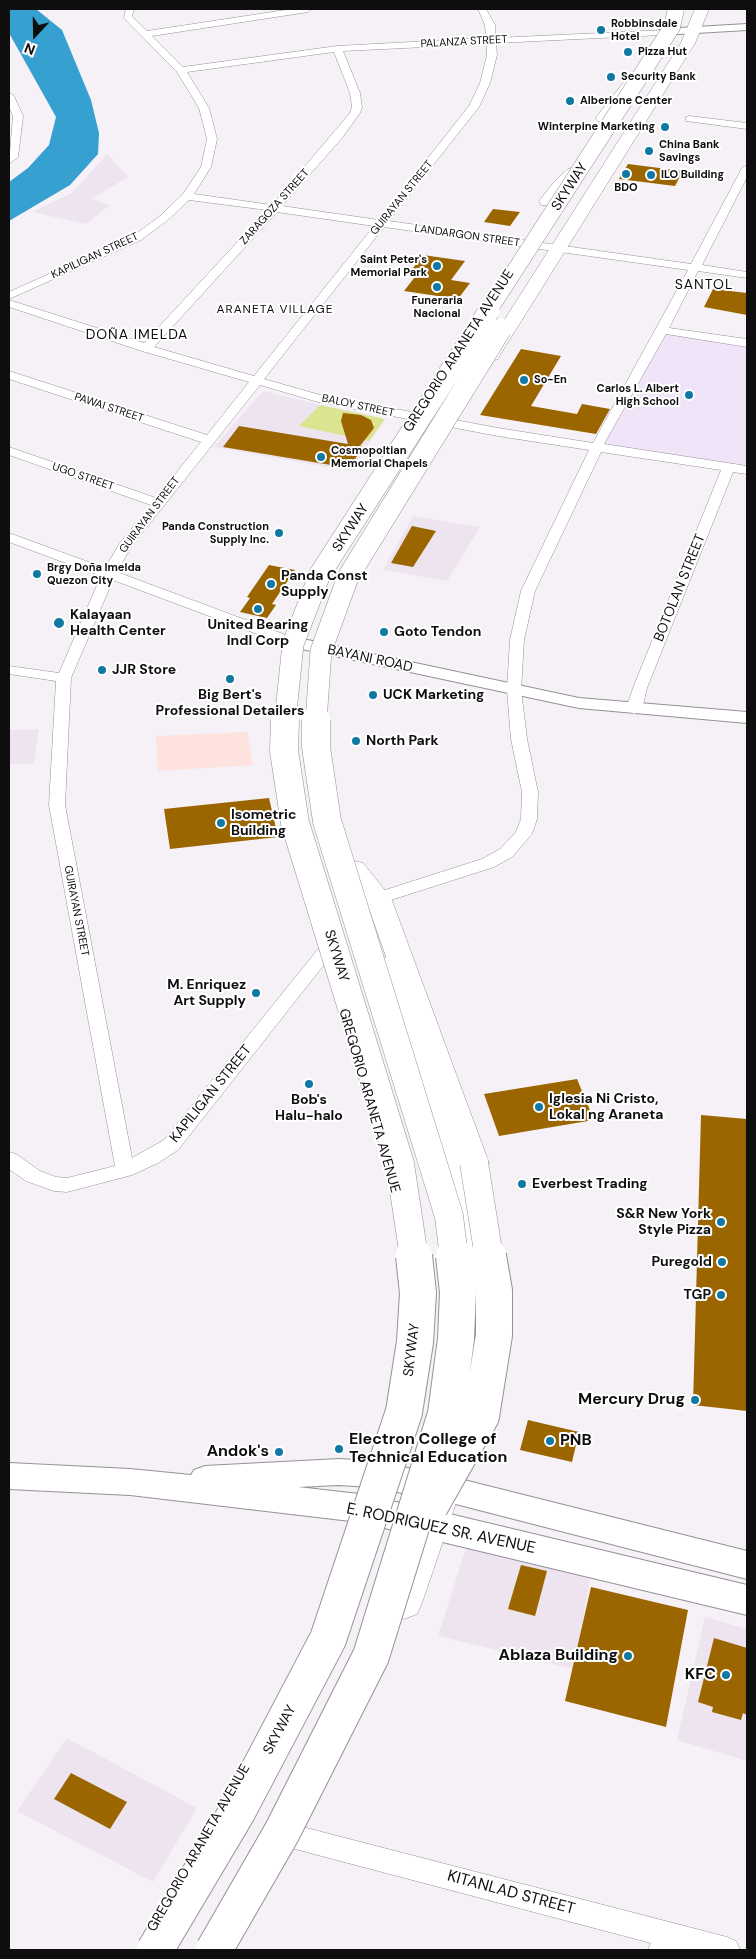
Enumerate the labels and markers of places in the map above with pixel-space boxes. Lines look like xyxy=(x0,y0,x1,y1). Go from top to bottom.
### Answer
place label: Robbinsdale Hotel xyxy=(611,17,678,43)
marker: Robbinsdale Hotel xyxy=(595,24,607,36)
place label: Pizza Hut xyxy=(638,45,687,59)
marker: Pizza Hut xyxy=(622,46,634,58)
place label: Security Bank xyxy=(621,70,696,84)
marker: Security Bank xyxy=(605,71,617,83)
place label: Alberione Center xyxy=(580,94,672,108)
marker: Alberione Center xyxy=(564,95,576,107)
place label: Winterpine Marketing xyxy=(538,120,655,134)
marker: Winterpine Marketing xyxy=(659,121,671,133)
place label: China Bank Savings xyxy=(659,138,719,164)
marker: China Bank Savings xyxy=(643,145,655,157)
marker: BDO xyxy=(620,168,632,180)
place label: ILO Building xyxy=(661,168,724,182)
marker: ILO Building xyxy=(645,169,657,181)
place label: BDO xyxy=(614,181,638,195)
place label: Saint Peter's Memorial Park xyxy=(350,253,427,279)
marker: Saint Peter's Memorial Park xyxy=(431,260,443,272)
marker: Funeraria Nacional xyxy=(431,281,443,293)
place label: Funeraria Nacional xyxy=(411,294,463,320)
place label: So-En xyxy=(534,373,567,387)
marker: So-En xyxy=(518,374,530,386)
place label: Carlos L. Albert High School xyxy=(597,382,679,408)
marker: Carlos L. Albert High School xyxy=(683,389,695,401)
place label: Cosmopoltian Memorial Chapels xyxy=(331,444,428,470)
marker: Cosmopoltian Memorial Chapels xyxy=(315,451,327,463)
place label: Panda Construction Supply Inc. xyxy=(162,520,269,546)
marker: Panda Construction Supply Inc. xyxy=(273,527,285,539)
place label: Brgy Doña Imelda Quezon City xyxy=(47,561,141,587)
marker: Brgy Doña Imelda Quezon City xyxy=(31,568,43,580)
place label: Panda Const Supply xyxy=(281,568,367,600)
marker: Panda Const Supply xyxy=(265,578,277,590)
marker: United Bearing Indl Corp xyxy=(252,603,264,615)
place label: Kalayaan Health Center xyxy=(70,607,166,640)
marker: Kalayaan Health Center xyxy=(52,616,66,630)
place label: United Bearing Indl Corp xyxy=(208,617,308,650)
place label: Goto Tendon xyxy=(394,624,481,640)
marker: Goto Tendon xyxy=(378,626,390,638)
place label: JJR Store xyxy=(112,662,176,678)
marker: JJR Store xyxy=(96,664,108,676)
marker: Big Bert's Professional Detailers xyxy=(224,673,236,685)
place label: Big Bert's Professional Detailers xyxy=(156,687,304,720)
place label: UCK Marketing xyxy=(383,687,484,703)
marker: UCK Marketing xyxy=(367,689,379,701)
place label: North Park xyxy=(366,733,439,749)
marker: North Park xyxy=(350,735,362,747)
place label: Isometric Building xyxy=(231,807,296,840)
marker: Isometric Building xyxy=(215,817,227,829)
place label: M. Enriquez Art Supply xyxy=(167,977,246,1010)
marker: M. Enriquez Art Supply xyxy=(250,987,262,999)
marker: Bob's Halu-halo xyxy=(303,1078,315,1090)
place label: Iglesia Ni Cristo, Lokal ng Araneta xyxy=(549,1091,663,1124)
place label: Bob's Halu-halo xyxy=(275,1092,343,1124)
marker: Iglesia Ni Cristo, Lokal ng Araneta xyxy=(533,1101,545,1113)
place label: Everbest Trading xyxy=(532,1176,648,1192)
marker: Everbest Trading xyxy=(516,1178,528,1190)
place label: S&R New York Style Pizza xyxy=(616,1206,711,1238)
marker: S&R New York Style Pizza xyxy=(715,1216,727,1228)
place label: Puregold xyxy=(651,1254,712,1270)
marker: Puregold xyxy=(716,1256,728,1268)
place label: TGP xyxy=(683,1287,711,1303)
marker: TGP xyxy=(715,1289,727,1301)
place label: Mercury Drug xyxy=(578,1390,685,1410)
marker: Mercury Drug xyxy=(689,1394,701,1406)
place label: Electron College of Technical Education xyxy=(349,1430,507,1468)
place label: PNB xyxy=(560,1431,592,1451)
marker: PNB xyxy=(544,1435,556,1447)
place label: Andok's xyxy=(207,1442,269,1462)
marker: Electron College of Technical Education xyxy=(333,1443,345,1455)
marker: Andok's xyxy=(273,1446,285,1458)
place label: Ablaza Building xyxy=(499,1646,618,1666)
marker: Ablaza Building xyxy=(622,1650,634,1662)
place label: KFC xyxy=(685,1665,716,1685)
marker: KFC xyxy=(720,1669,732,1681)

